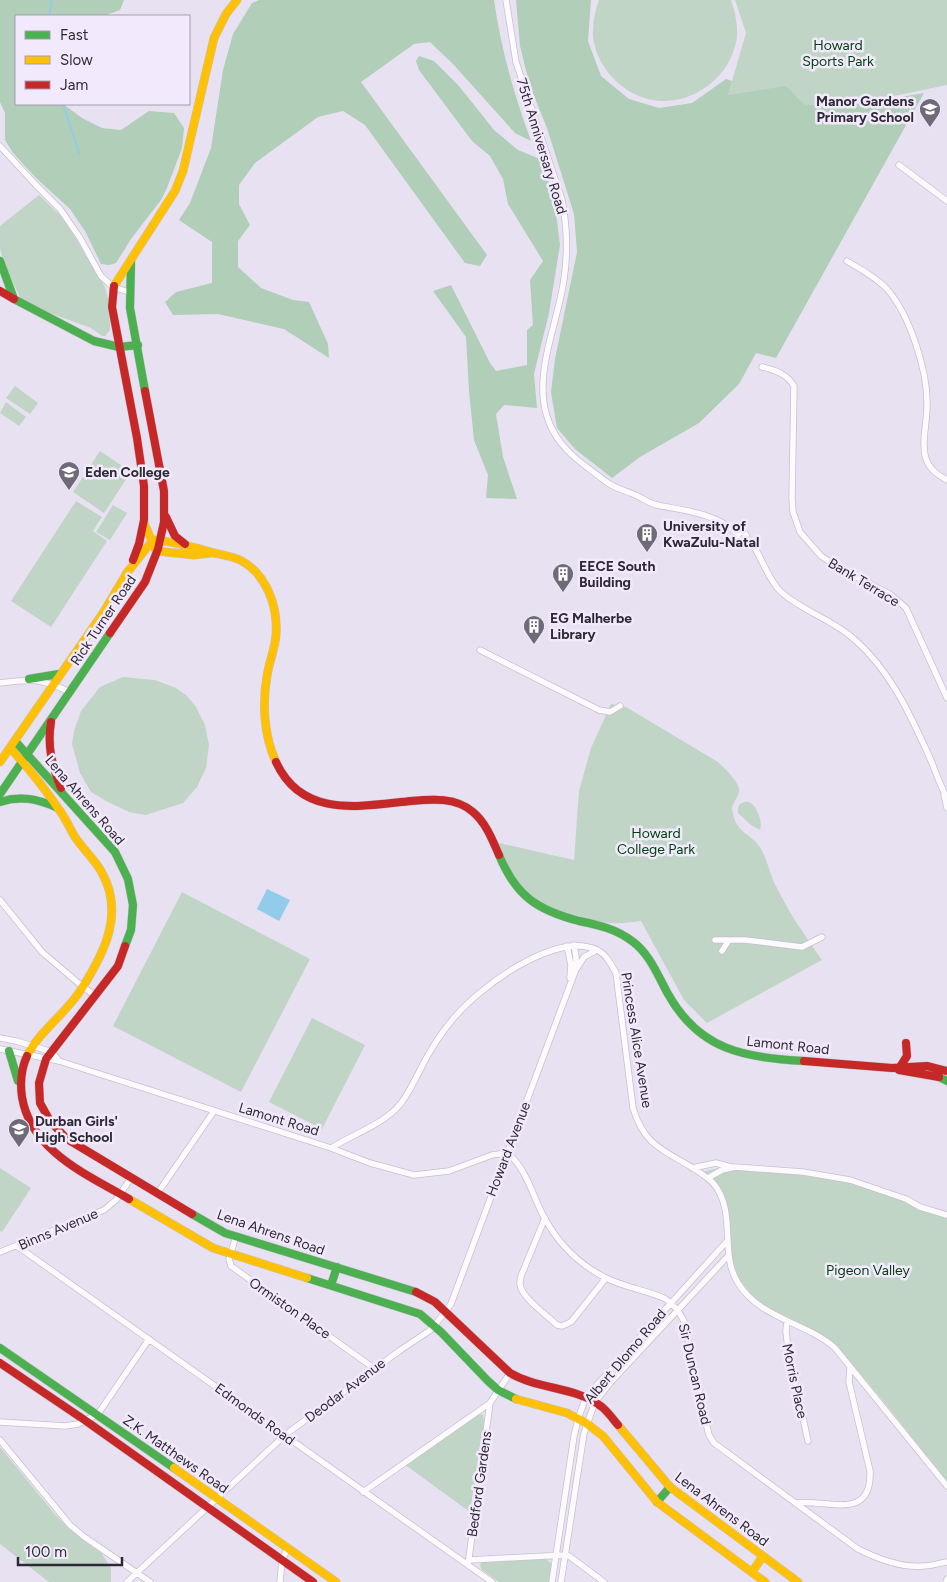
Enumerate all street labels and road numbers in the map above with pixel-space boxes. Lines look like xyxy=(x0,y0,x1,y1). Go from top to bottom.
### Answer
street label: 75th Anniversary Road xyxy=(513,76,570,216)
street label: Bank Terrace xyxy=(825,555,903,611)
street label: Rick Turner Road xyxy=(67,572,140,669)
street label: Lena Ahrens Road xyxy=(41,752,128,849)
street label: Princess Alice Avenue xyxy=(617,971,656,1110)
street label: Lamont Road xyxy=(746,1033,830,1058)
street label: Lamont Road xyxy=(237,1099,321,1140)
street label: Howard Avenue xyxy=(483,1099,534,1199)
street label: Binns Avenue xyxy=(16,1205,101,1254)
street label: Lena Ahrens Road xyxy=(215,1206,327,1259)
street label: Ormiston Place xyxy=(246,1274,334,1343)
street label: Albert Dlomo Road xyxy=(581,1305,670,1407)
street label: Sir Duncan Road xyxy=(675,1322,714,1426)
street label: Morris Place xyxy=(778,1342,811,1420)
street label: Deodar Avenue xyxy=(302,1354,389,1426)
street label: Edmonds Road xyxy=(211,1380,298,1449)
street label: Z.K. Matthews Road xyxy=(120,1412,232,1497)
street label: Bedford Gardens xyxy=(464,1430,495,1538)
street label: Lena Ahrens Road xyxy=(671,1469,772,1550)

